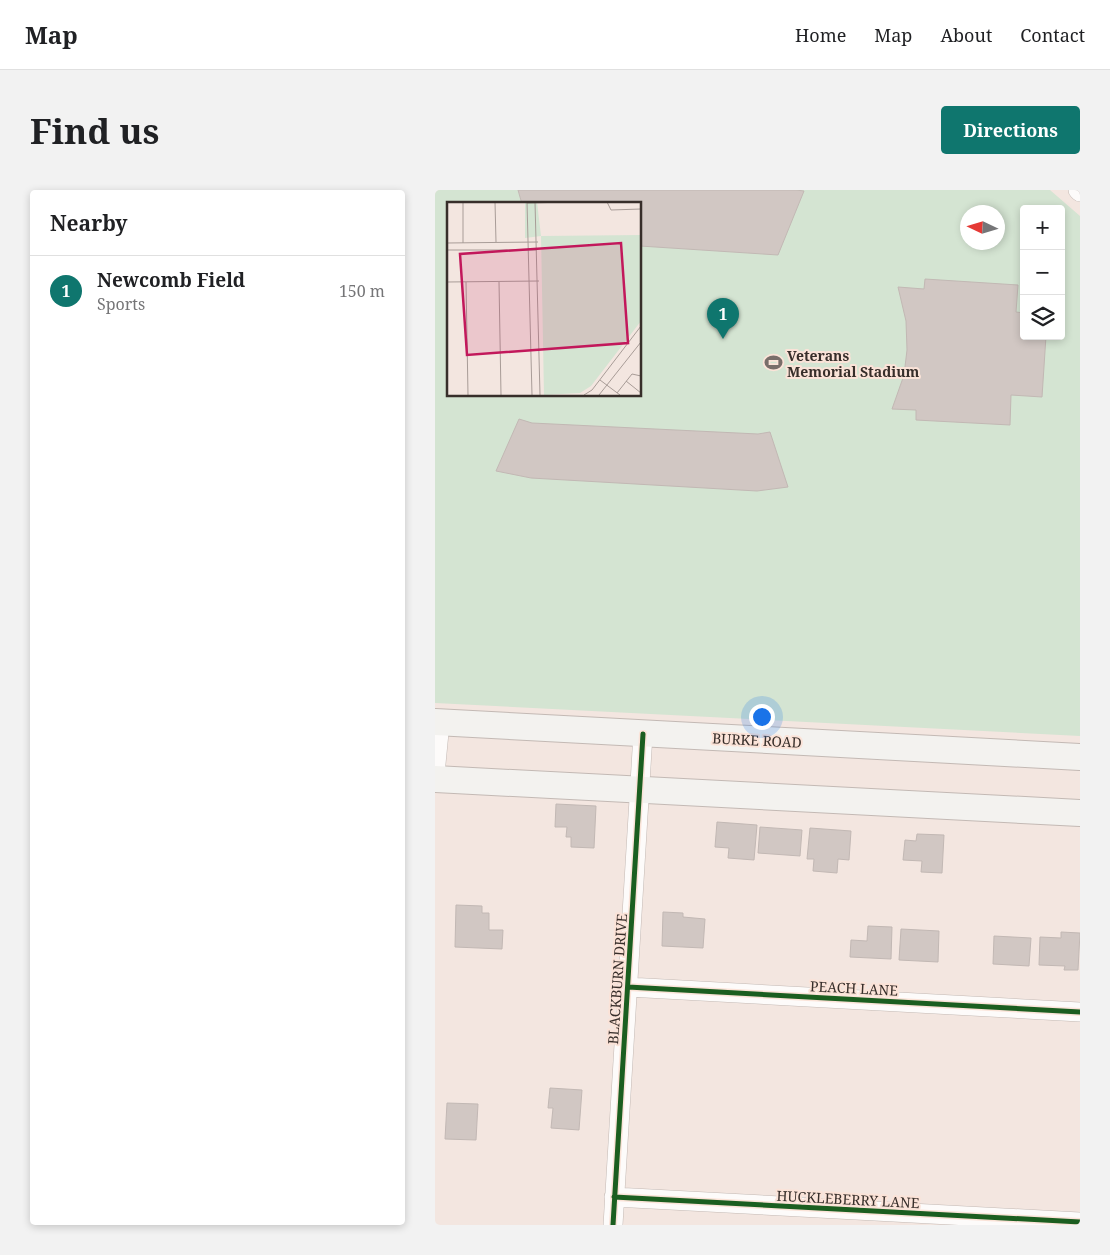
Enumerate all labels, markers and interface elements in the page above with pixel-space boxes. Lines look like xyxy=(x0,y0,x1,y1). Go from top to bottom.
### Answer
text: Map xyxy=(25,18,78,51)
text: Home xyxy=(795,23,846,47)
text: Map xyxy=(874,23,912,47)
text: About xyxy=(940,23,992,47)
text: Contact xyxy=(1020,23,1085,47)
button: Directions xyxy=(941,106,1080,154)
text: Find us xyxy=(30,107,159,154)
inset map xyxy=(447,202,641,396)
north arrow xyxy=(960,205,1005,250)
map controls xyxy=(1020,205,1065,340)
button: + xyxy=(1020,205,1065,250)
text: Nearby xyxy=(50,209,128,237)
button: − xyxy=(1020,250,1065,295)
text: Newcomb Field xyxy=(97,267,245,293)
text: 1 xyxy=(61,280,71,302)
text: 150 m xyxy=(339,280,385,302)
text: Sports xyxy=(97,293,145,315)
button: layers xyxy=(1020,295,1065,340)
pin: 1 xyxy=(707,298,739,339)
place label: Veterans Memorial Stadium xyxy=(787,346,919,381)
sports icon: Veterans Memorial Stadium xyxy=(763,353,783,373)
your location xyxy=(749,704,775,730)
street label: BURKE ROAD xyxy=(712,728,802,752)
street label: BLACKBURN DRIVE xyxy=(603,913,631,1045)
street label: PEACH LANE xyxy=(810,976,899,1000)
street label: HUCKLEBERRY LANE xyxy=(776,1186,920,1212)

